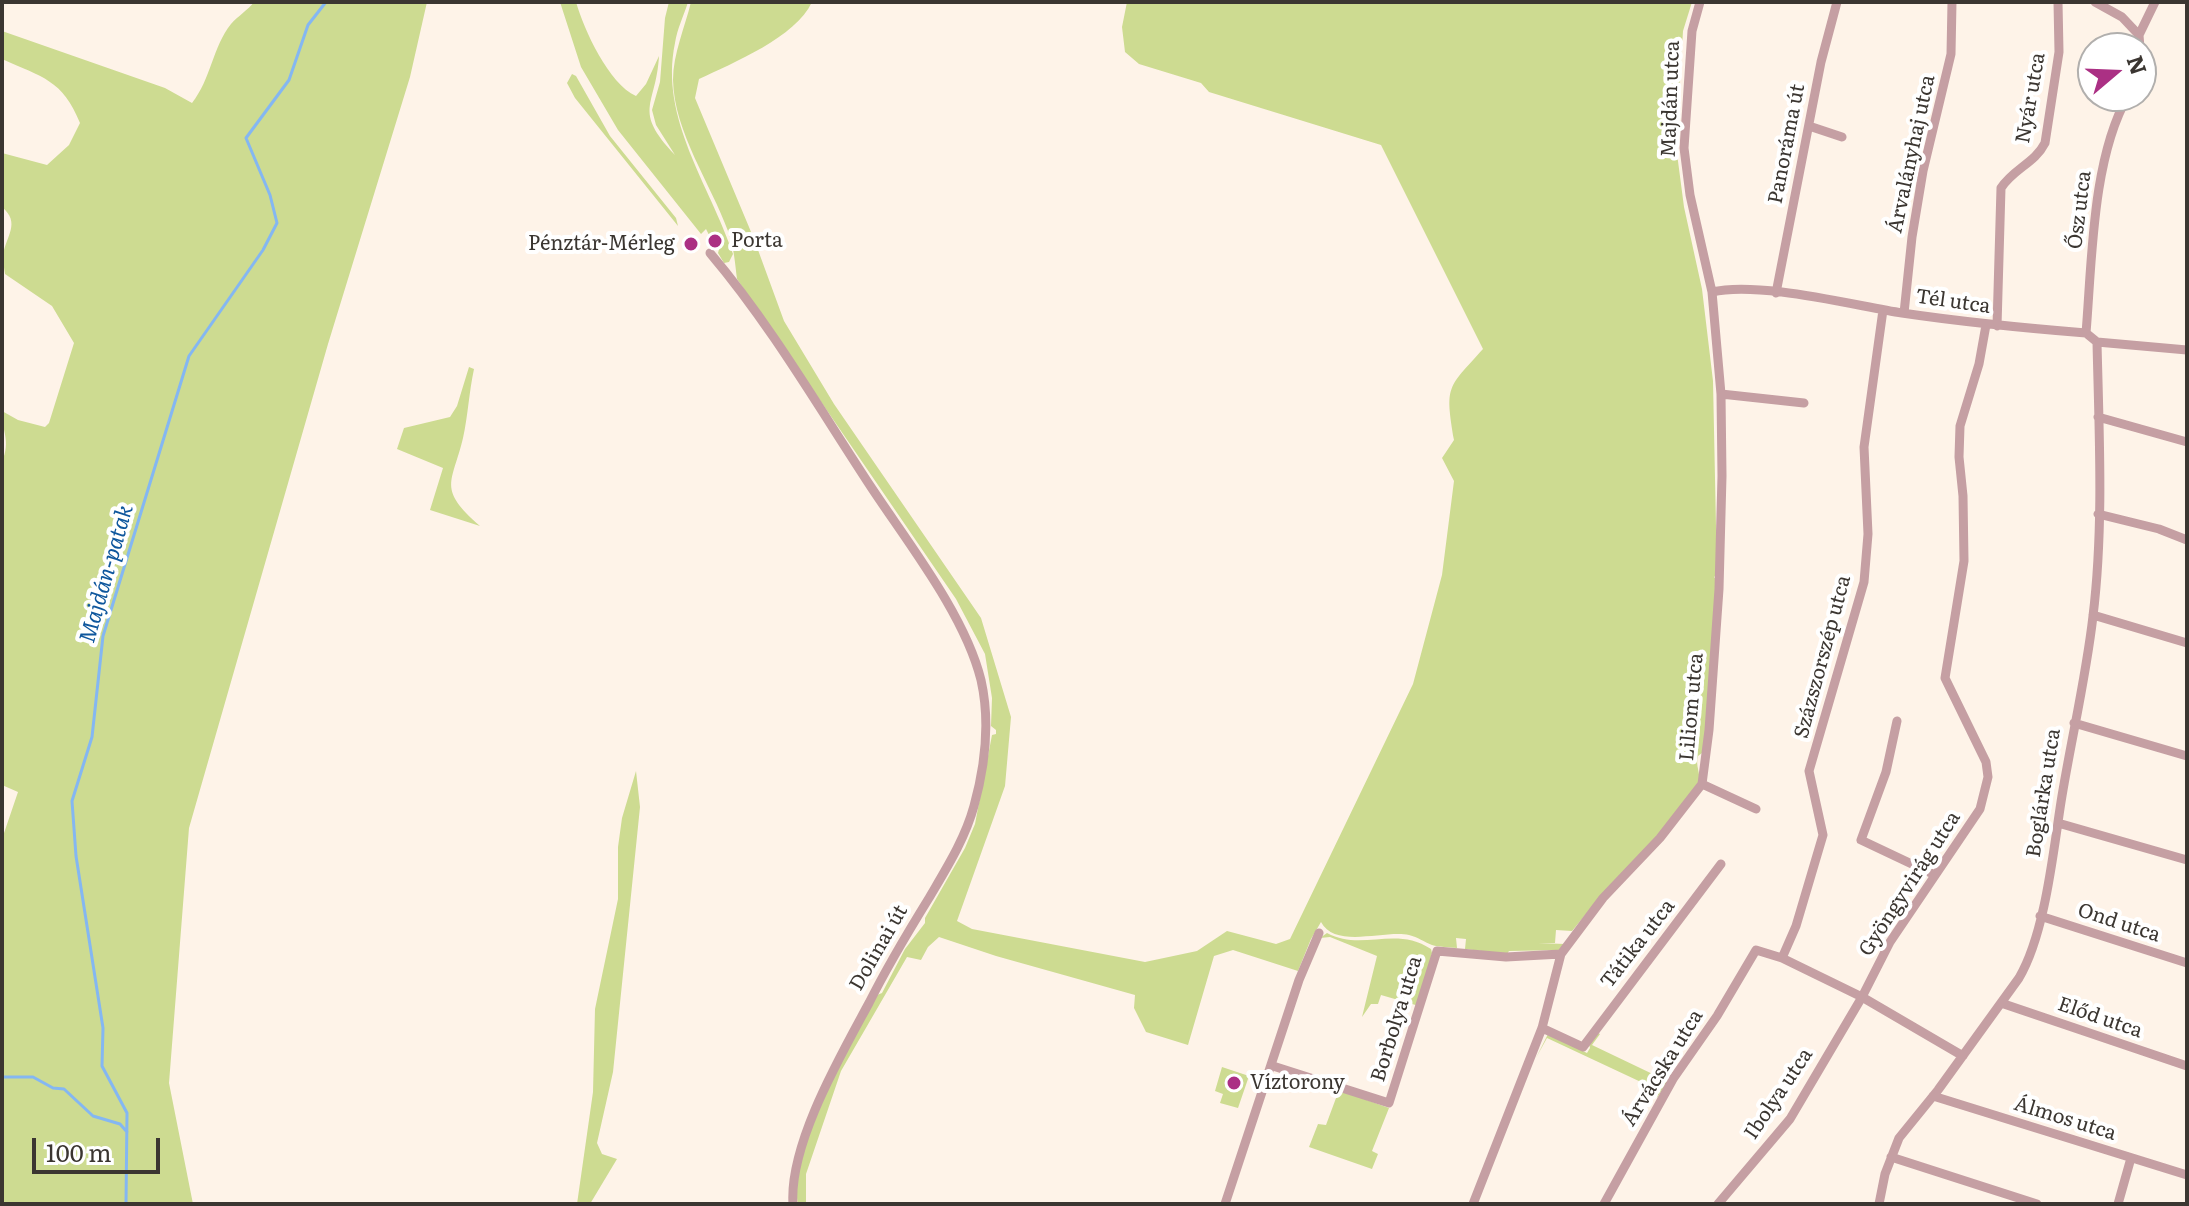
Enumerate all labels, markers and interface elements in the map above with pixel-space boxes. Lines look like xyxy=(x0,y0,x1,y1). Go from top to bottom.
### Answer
north arrow xyxy=(2077,32,2157,112)
street label: Majdán utca xyxy=(1657,40,1685,158)
street label: Nyár utca xyxy=(2011,51,2051,145)
text: N xyxy=(2120,51,2157,79)
street label: Árvalányhaj utca xyxy=(1884,73,1940,235)
street label: Panoráma út xyxy=(1764,82,1810,206)
street label: Ősz utca xyxy=(2063,169,2097,251)
place label: Porta xyxy=(731,229,783,253)
place label: Pénztár-Mérleg xyxy=(528,232,675,256)
marker: Porta xyxy=(706,232,724,250)
marker: Pénztár-Mérleg xyxy=(682,235,700,253)
street label: Tél utca xyxy=(1914,285,1992,319)
water label: Majdán-patak xyxy=(75,502,139,646)
street label: Százszorszép utca xyxy=(1790,573,1856,741)
street label: Liliom utca xyxy=(1675,652,1709,762)
street label: Boglárka utca xyxy=(2022,727,2066,859)
street label: Gyöngyvirág utca xyxy=(1854,807,1966,961)
street label: Tátika utca xyxy=(1596,895,1680,993)
street label: Ond utca xyxy=(2075,898,2163,948)
street label: Dolinai út xyxy=(845,901,913,995)
street label: Borbolya utca xyxy=(1366,953,1428,1085)
street label: Előd utca xyxy=(2055,992,2145,1044)
street label: Árvácska utca xyxy=(1618,1005,1708,1131)
street label: Ibolya utca xyxy=(1740,1044,1818,1144)
place label: Víztorony xyxy=(1250,1071,1345,1095)
marker: Víztorony xyxy=(1225,1074,1243,1092)
street label: Álmos utca xyxy=(2011,1092,2119,1146)
scale bar xyxy=(36,1122,164,1172)
text: 100 m xyxy=(46,1134,112,1169)

